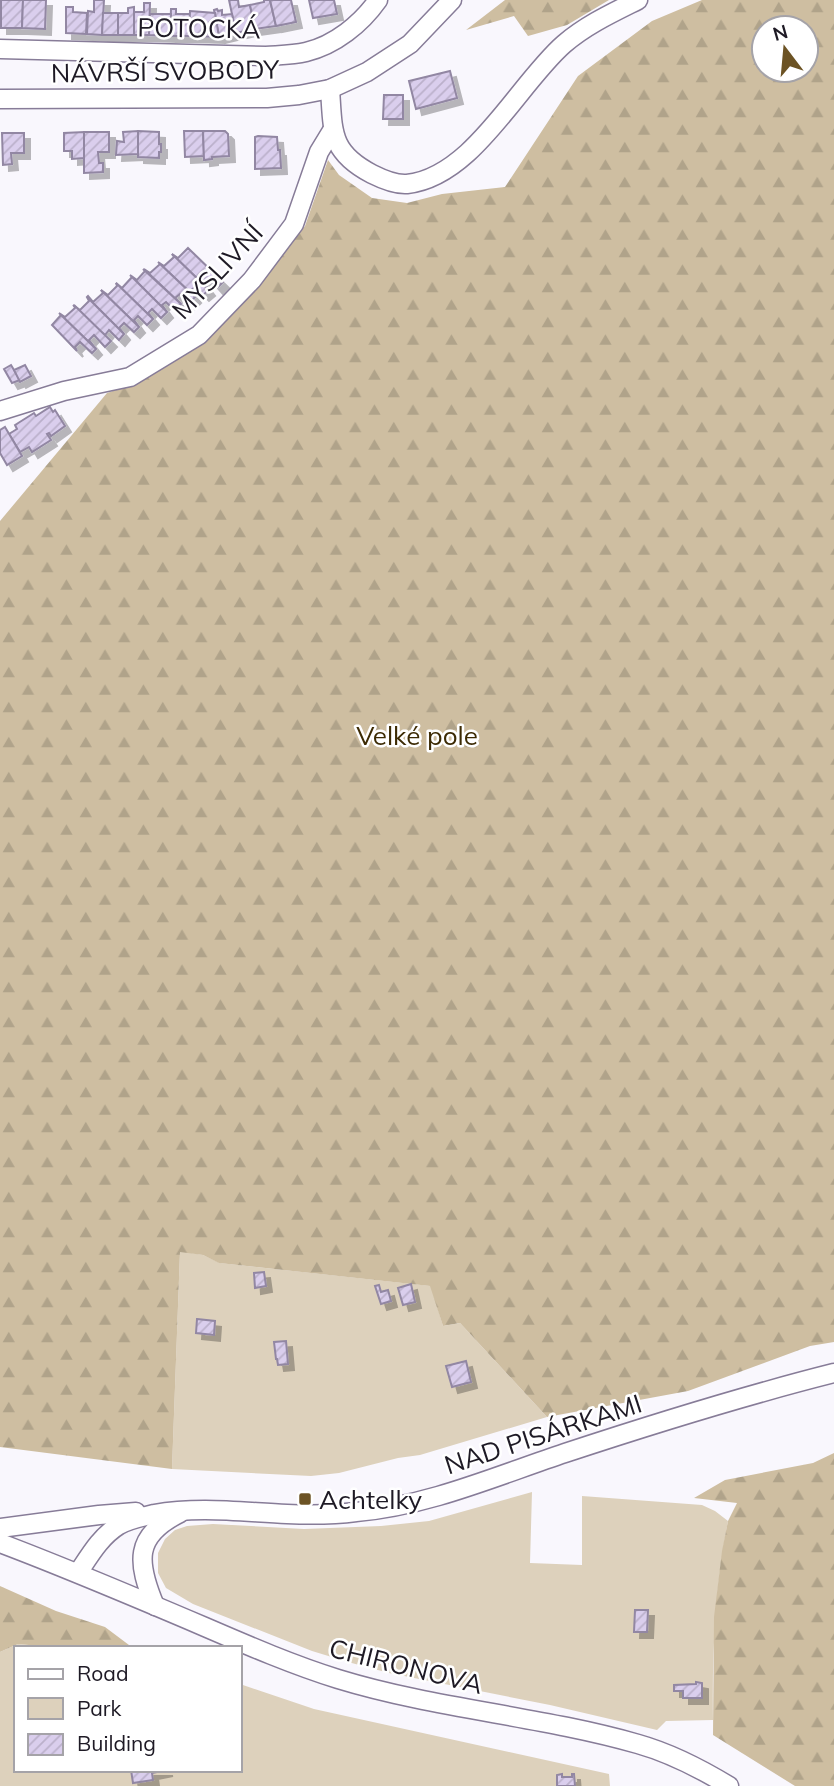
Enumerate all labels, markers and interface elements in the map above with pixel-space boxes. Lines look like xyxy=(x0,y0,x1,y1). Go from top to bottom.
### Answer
street label: POTOCKÁ xyxy=(137,10,261,46)
north arrow xyxy=(750,14,820,84)
text: N xyxy=(770,19,791,46)
street label: NÁVRŠÍ SVOBODY xyxy=(50,52,281,89)
street label: MYSLIVNÍ xyxy=(164,215,270,326)
park label: Velké pole xyxy=(356,719,478,752)
street label: NAD PISÁRKAMI xyxy=(440,1387,646,1481)
place label: Achtelky xyxy=(319,1483,422,1516)
marker: Achtelky xyxy=(297,1491,313,1507)
street label: CHIRONOVA xyxy=(326,1631,486,1701)
legend xyxy=(14,1646,242,1772)
text: Road xyxy=(77,1660,128,1686)
text: Park xyxy=(77,1695,121,1721)
text: Building xyxy=(77,1730,156,1756)

